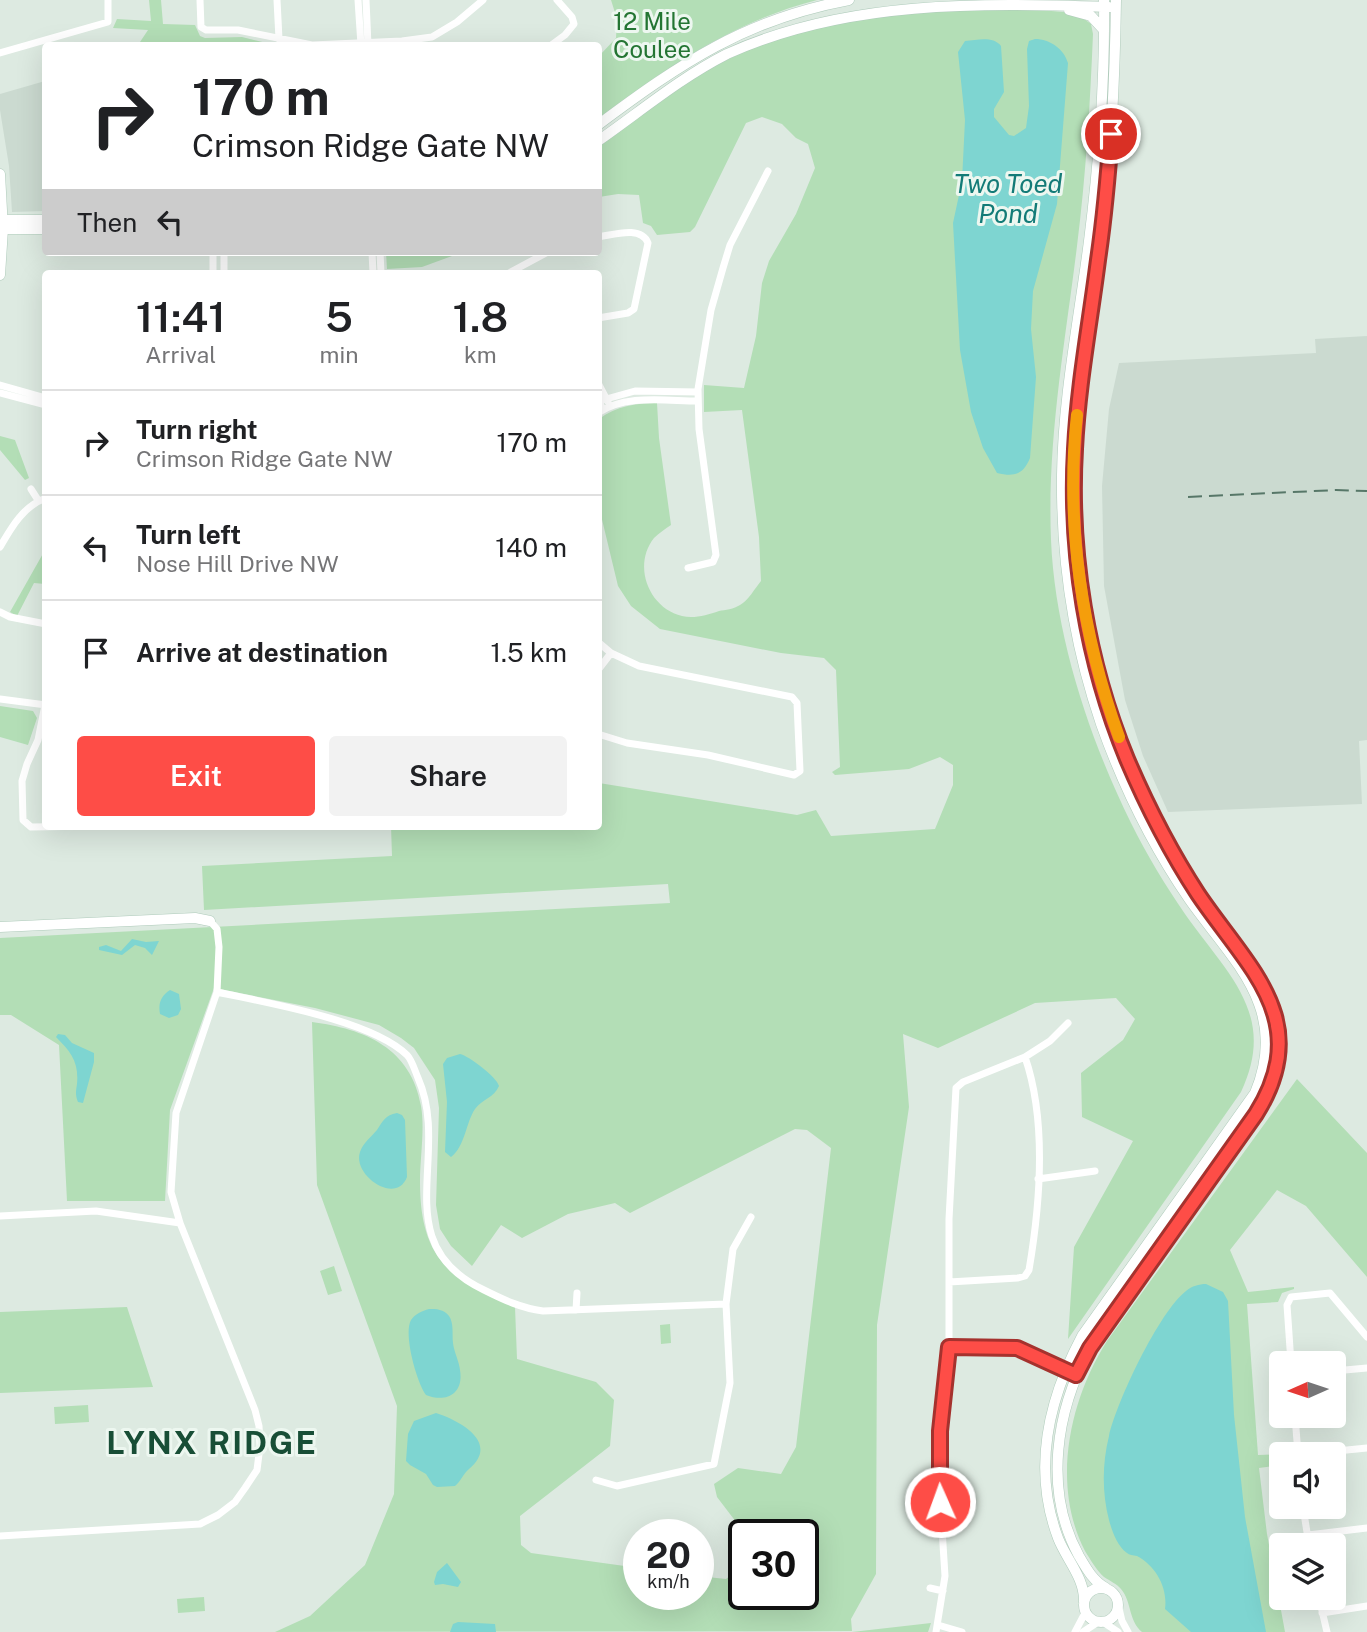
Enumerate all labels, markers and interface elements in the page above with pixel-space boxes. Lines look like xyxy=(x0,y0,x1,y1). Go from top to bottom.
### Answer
park label: 12 Mile Coulee xyxy=(613,7,691,63)
text: 170 m xyxy=(192,68,330,126)
icon: right xyxy=(77,70,168,161)
pin xyxy=(1081,104,1141,164)
icon: arrive xyxy=(1092,115,1130,153)
text: Crimson Ridge Gate NW xyxy=(192,127,549,164)
water label: Two Toed Pond xyxy=(953,168,1063,229)
icon: left xyxy=(151,203,189,241)
text: Then xyxy=(77,207,137,238)
text: 11:41 xyxy=(136,292,226,341)
text: 5 xyxy=(325,292,353,341)
text: 1.8 xyxy=(452,292,508,341)
text: Arrival xyxy=(145,341,216,368)
text: min xyxy=(320,341,359,368)
text: km xyxy=(464,341,497,368)
text: Turn right xyxy=(136,414,258,445)
icon: right xyxy=(77,424,115,462)
text: 170 m xyxy=(497,427,567,458)
text: Crimson Ridge Gate NW xyxy=(136,445,393,472)
text: Turn left xyxy=(136,519,241,550)
icon: left xyxy=(77,529,115,567)
text: 140 m xyxy=(495,532,567,563)
text: Nose Hill Drive NW xyxy=(136,550,339,577)
icon: arrive xyxy=(77,634,115,672)
text: Arrive at destination xyxy=(136,637,388,668)
text: 1.5 km xyxy=(491,637,567,668)
button: Exit xyxy=(77,736,315,816)
button: Share xyxy=(329,736,567,816)
north arrow xyxy=(1269,1351,1346,1428)
map controls xyxy=(1269,1351,1346,1610)
district label: LYNX RIDGE xyxy=(106,1424,318,1461)
button: sound xyxy=(1269,1442,1346,1519)
position arrow xyxy=(903,1465,977,1539)
speed limit sign: 30 xyxy=(728,1519,819,1610)
button: layers xyxy=(1269,1533,1346,1610)
text: 20 xyxy=(646,1535,691,1576)
text: km/h xyxy=(647,1571,690,1592)

